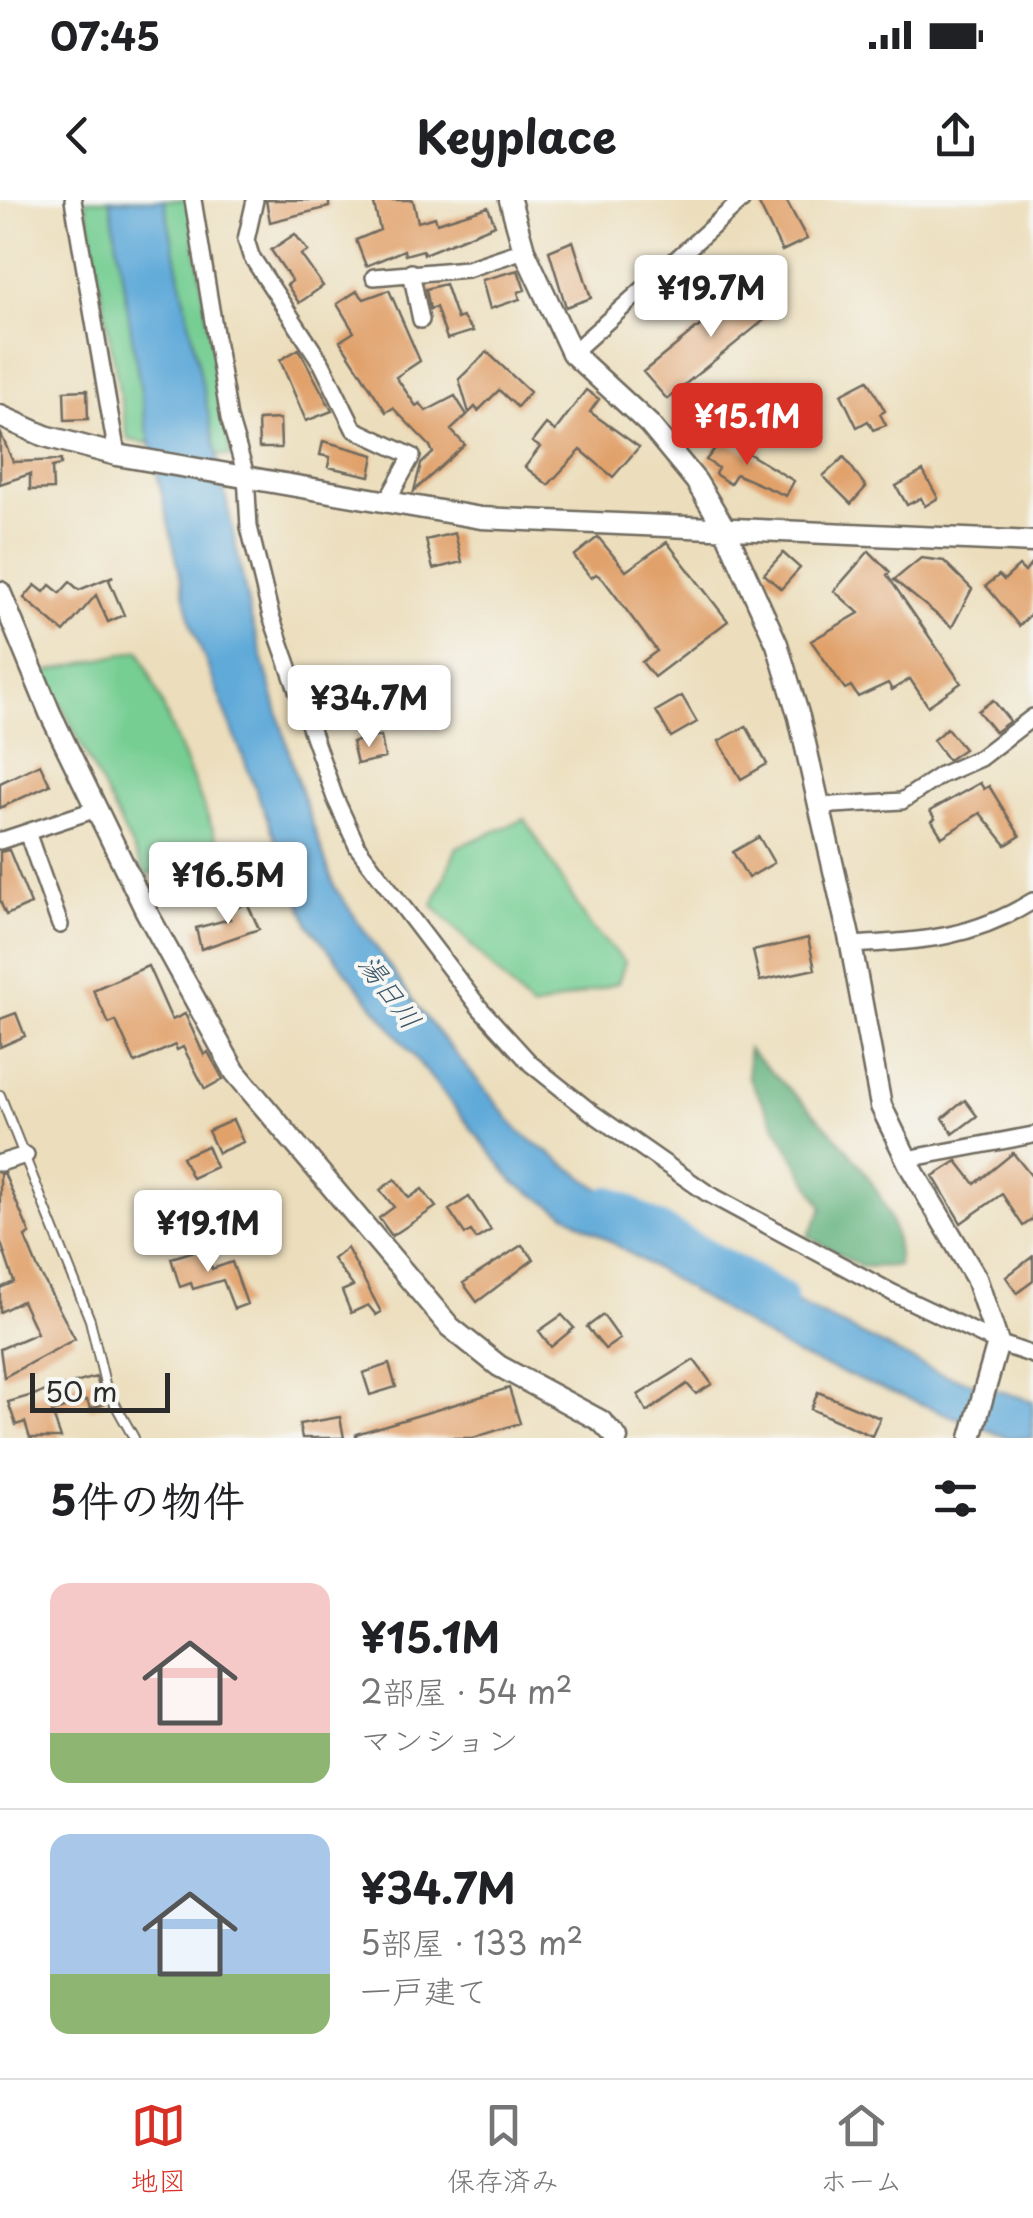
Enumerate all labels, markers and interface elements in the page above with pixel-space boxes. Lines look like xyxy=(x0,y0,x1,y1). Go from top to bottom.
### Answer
text: 07:45 xyxy=(50,7,160,64)
text: Keyplace xyxy=(416,101,617,169)
icon: back xyxy=(50,108,105,163)
icon: share xyxy=(928,108,983,163)
pin: ¥19.7M xyxy=(630,255,792,340)
text: ¥19.7M xyxy=(656,263,766,311)
pin: ¥15.1M xyxy=(666,383,828,468)
text: ¥15.1M xyxy=(694,391,800,439)
pin: ¥34.7M xyxy=(288,665,450,750)
text: ¥34.7M xyxy=(310,673,428,721)
pin: ¥16.5M xyxy=(147,842,309,927)
text: ¥16.5M xyxy=(171,850,285,898)
water label: 湯日川 xyxy=(349,944,433,1038)
pin: ¥19.1M xyxy=(127,1190,289,1275)
text: ¥19.1M xyxy=(156,1198,260,1246)
scale bar xyxy=(30,1368,170,1412)
text: 50 m xyxy=(45,1369,118,1412)
text: 5件の物件 xyxy=(50,1467,245,1530)
icon: filters xyxy=(928,1471,983,1526)
text: ¥15.1M xyxy=(360,1604,500,1667)
icon: home xyxy=(130,1623,250,1743)
text: 2部屋 · 54 m² xyxy=(360,1667,573,1715)
text: マンション xyxy=(360,1715,519,1763)
text: ¥34.7M xyxy=(360,1855,516,1918)
icon: home xyxy=(130,1874,250,1994)
text: 5部屋 · 133 m² xyxy=(360,1918,583,1966)
text: 一戸建て xyxy=(360,1966,488,2014)
tab: 地図 xyxy=(130,2098,186,2201)
tab: 保存済み xyxy=(447,2098,559,2201)
tab: ホーム xyxy=(820,2098,903,2201)

